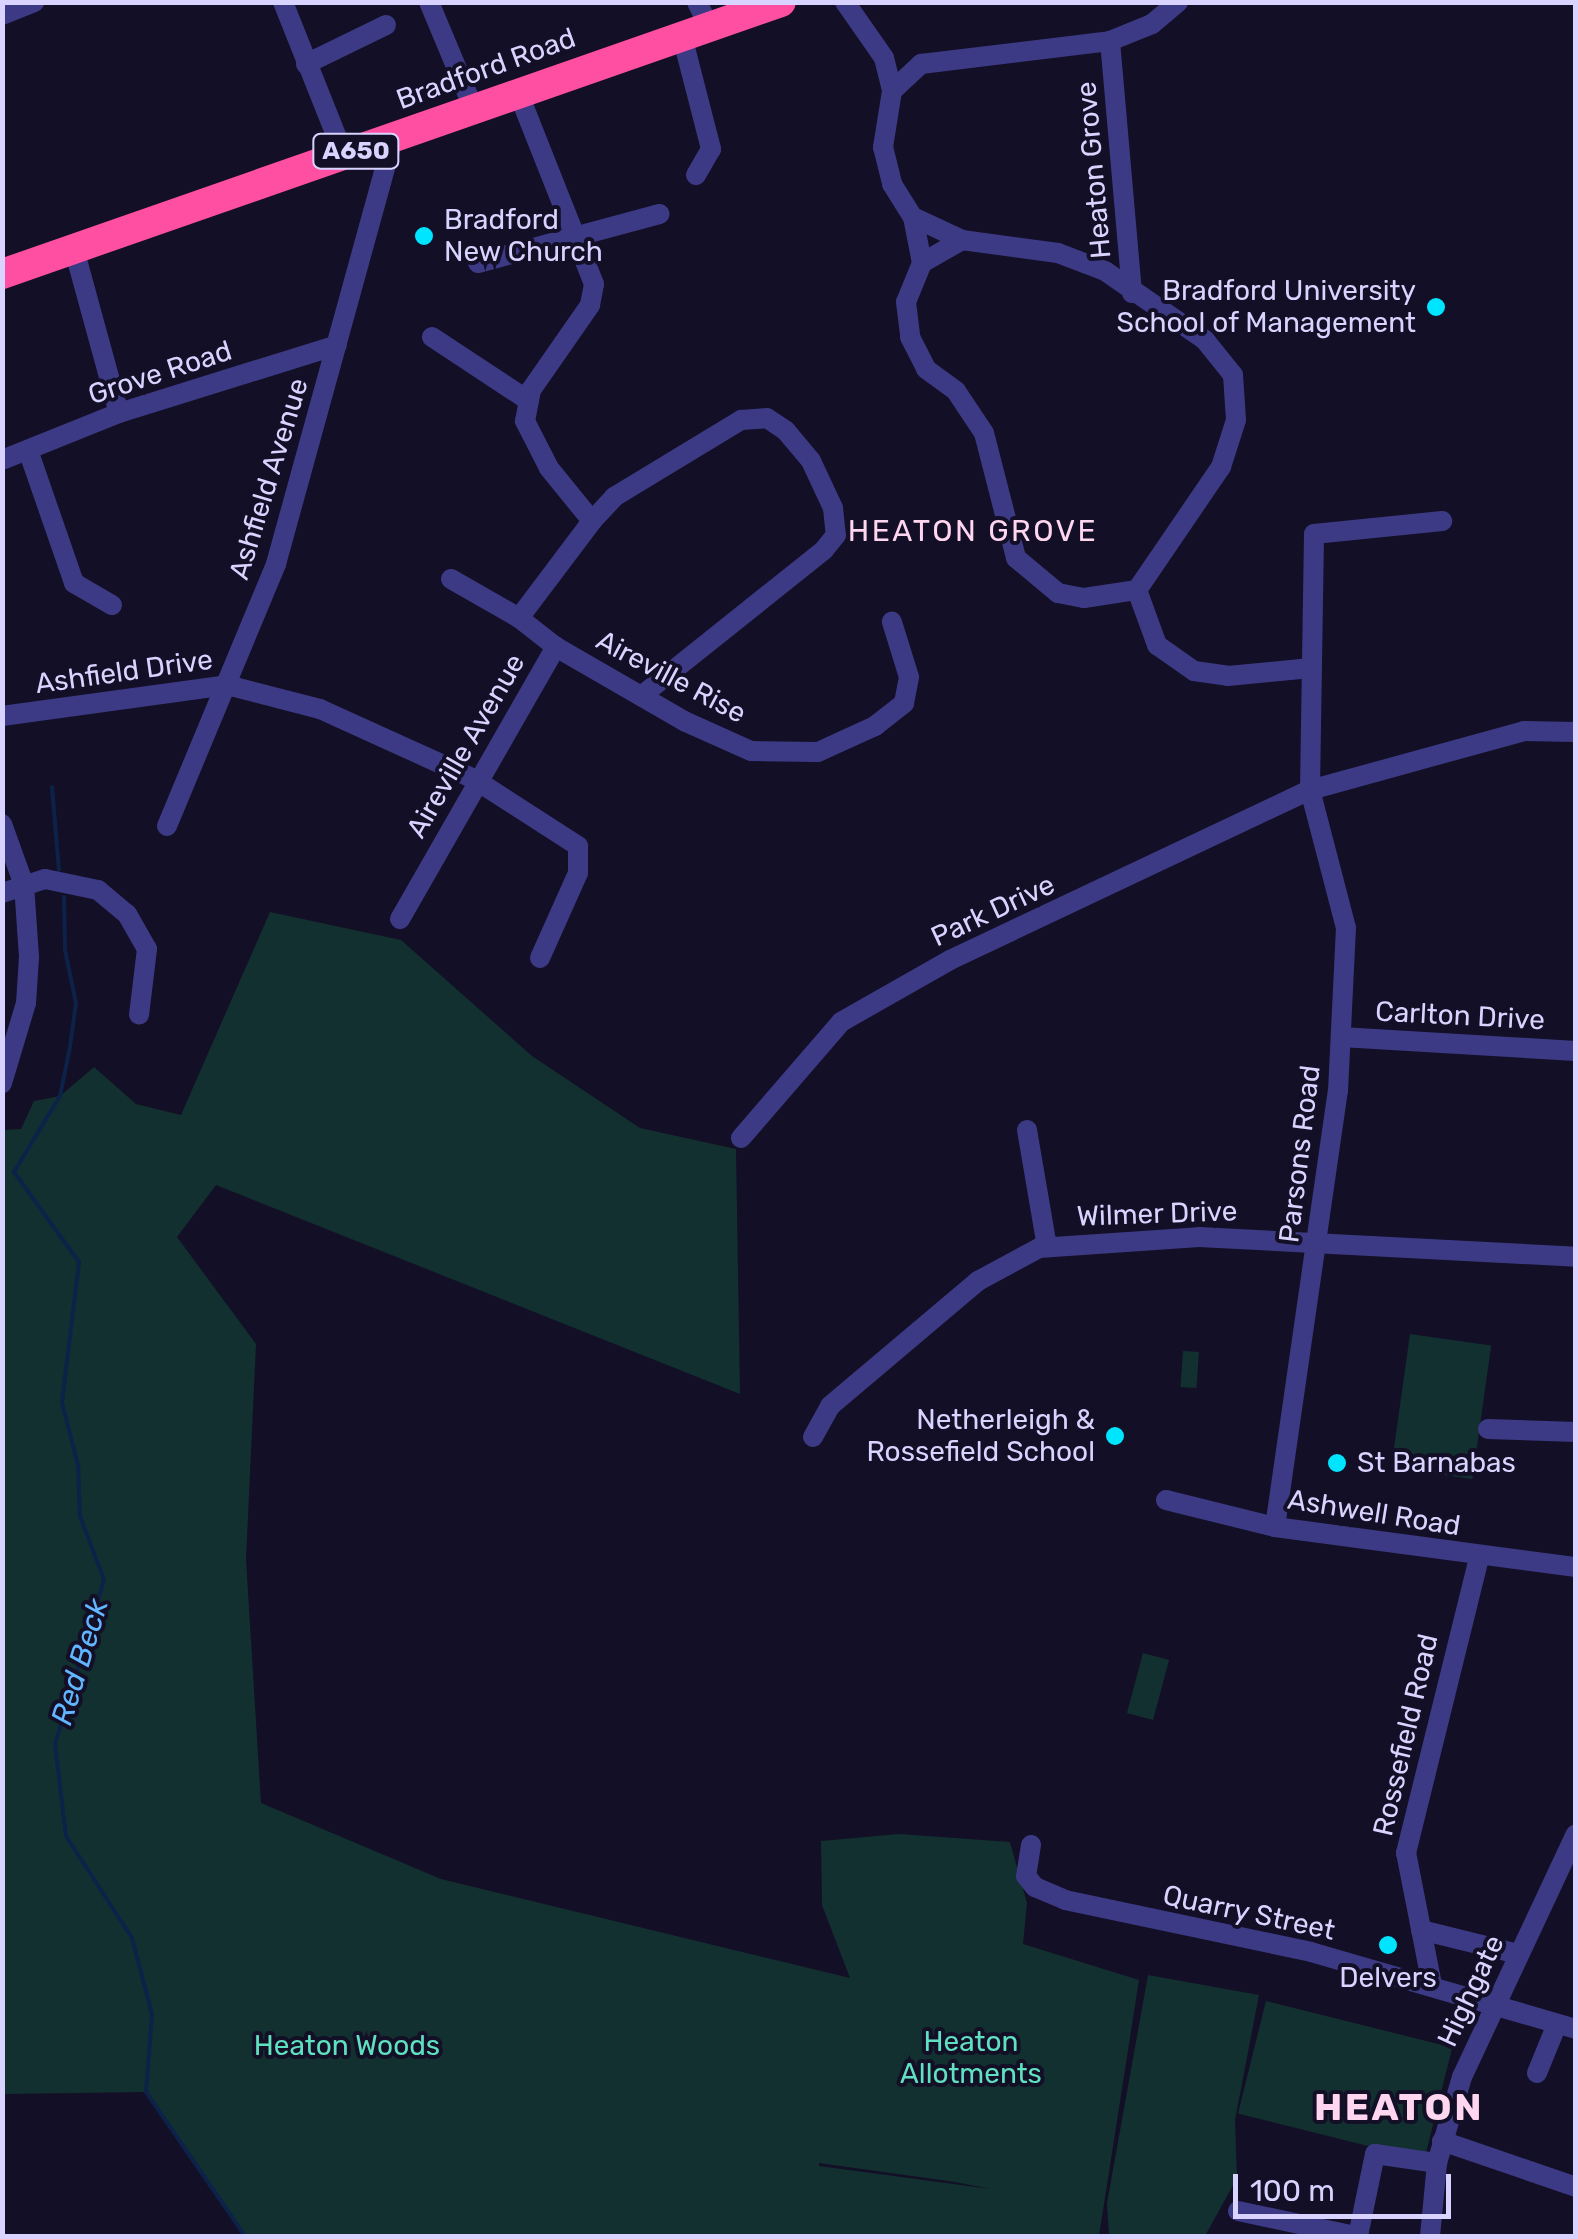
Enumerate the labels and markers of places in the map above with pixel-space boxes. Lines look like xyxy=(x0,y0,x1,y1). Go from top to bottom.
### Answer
place label: Bradford New Church xyxy=(444,203,603,269)
marker: Bradford New Church xyxy=(413,225,435,247)
place label: Bradford University School of Management xyxy=(1116,274,1416,340)
marker: Bradford University School of Management xyxy=(1425,296,1447,318)
place label: Netherleigh & Rossefield School xyxy=(866,1403,1095,1469)
marker: Netherleigh & Rossefield School xyxy=(1104,1425,1126,1447)
place label: St Barnabas xyxy=(1357,1446,1516,1480)
marker: St Barnabas xyxy=(1326,1452,1348,1474)
marker: Delvers xyxy=(1377,1934,1399,1956)
place label: Delvers xyxy=(1339,1961,1437,1995)

